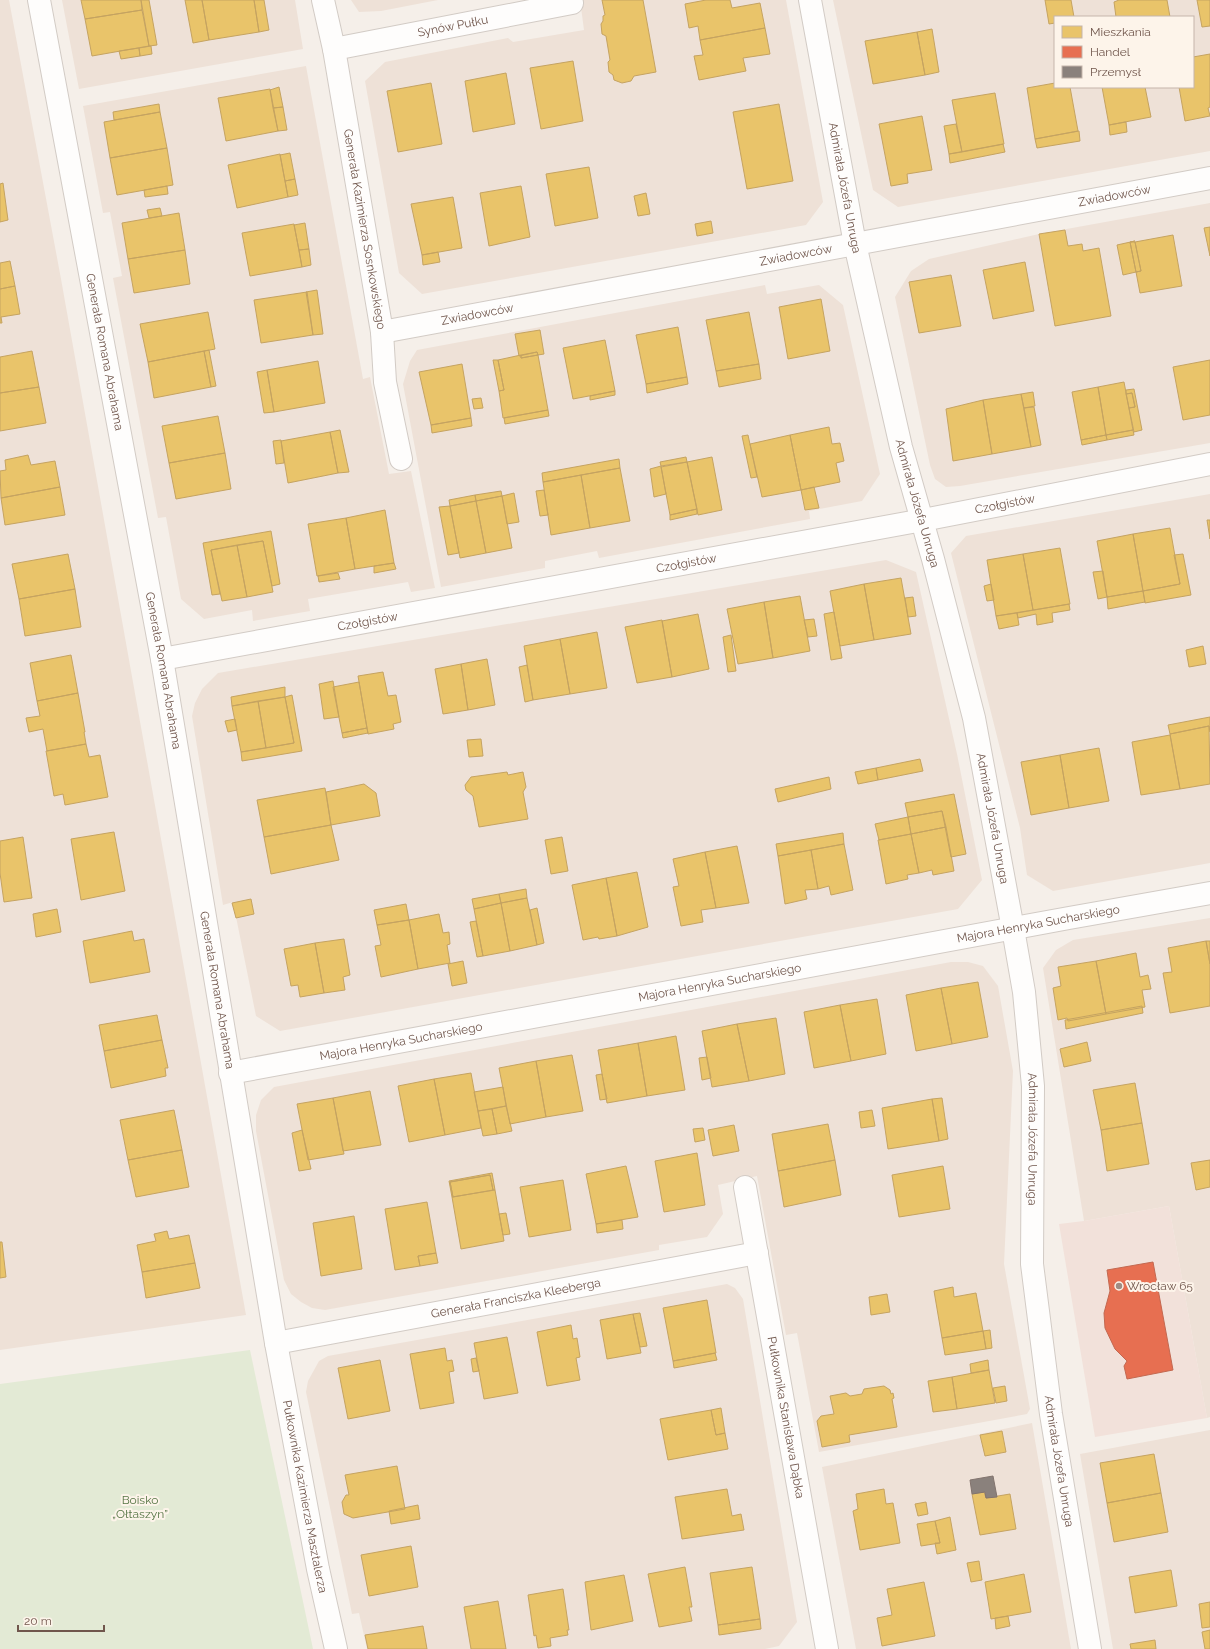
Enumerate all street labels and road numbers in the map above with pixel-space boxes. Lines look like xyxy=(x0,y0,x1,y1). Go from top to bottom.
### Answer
street label: Synów Pułku xyxy=(416,12,489,40)
street label: Admirała Józefa Unruga xyxy=(826,121,864,255)
street label: Generała Kazimierza Sosnkowskiego xyxy=(341,128,388,330)
street label: Zwiadowców xyxy=(1077,182,1152,209)
street label: Zwiadowców xyxy=(759,241,834,269)
street label: Generała Romana Abrahama xyxy=(83,272,126,432)
street label: Zwiadowców xyxy=(440,301,515,328)
street label: Admirała Józefa Unruga xyxy=(892,438,942,569)
street label: Czołgistów xyxy=(974,491,1036,517)
street label: Czołgistów xyxy=(655,551,718,576)
street label: Generała Romana Abrahama xyxy=(143,591,184,750)
street label: Czołgistów xyxy=(336,609,399,634)
street label: Admirała Józefa Unruga xyxy=(974,752,1012,885)
street label: Majora Henryka Sucharskiego xyxy=(956,902,1121,946)
street label: Generała Romana Abrahama xyxy=(197,910,237,1070)
street label: Majora Henryka Sucharskiego xyxy=(637,961,802,1004)
street label: Majora Henryka Sucharskiego xyxy=(319,1019,484,1063)
street label: Admirała Józefa Unruga xyxy=(1025,1072,1040,1206)
street label: Generała Franciszka Kleeberga xyxy=(430,1275,602,1321)
street label: Pułkownika Stanisława Dąbka xyxy=(765,1335,807,1499)
street label: Admirała Józefa Unruga xyxy=(1042,1395,1077,1528)
street label: Pułkownika Kazimierza Masztalerza xyxy=(280,1399,330,1594)

